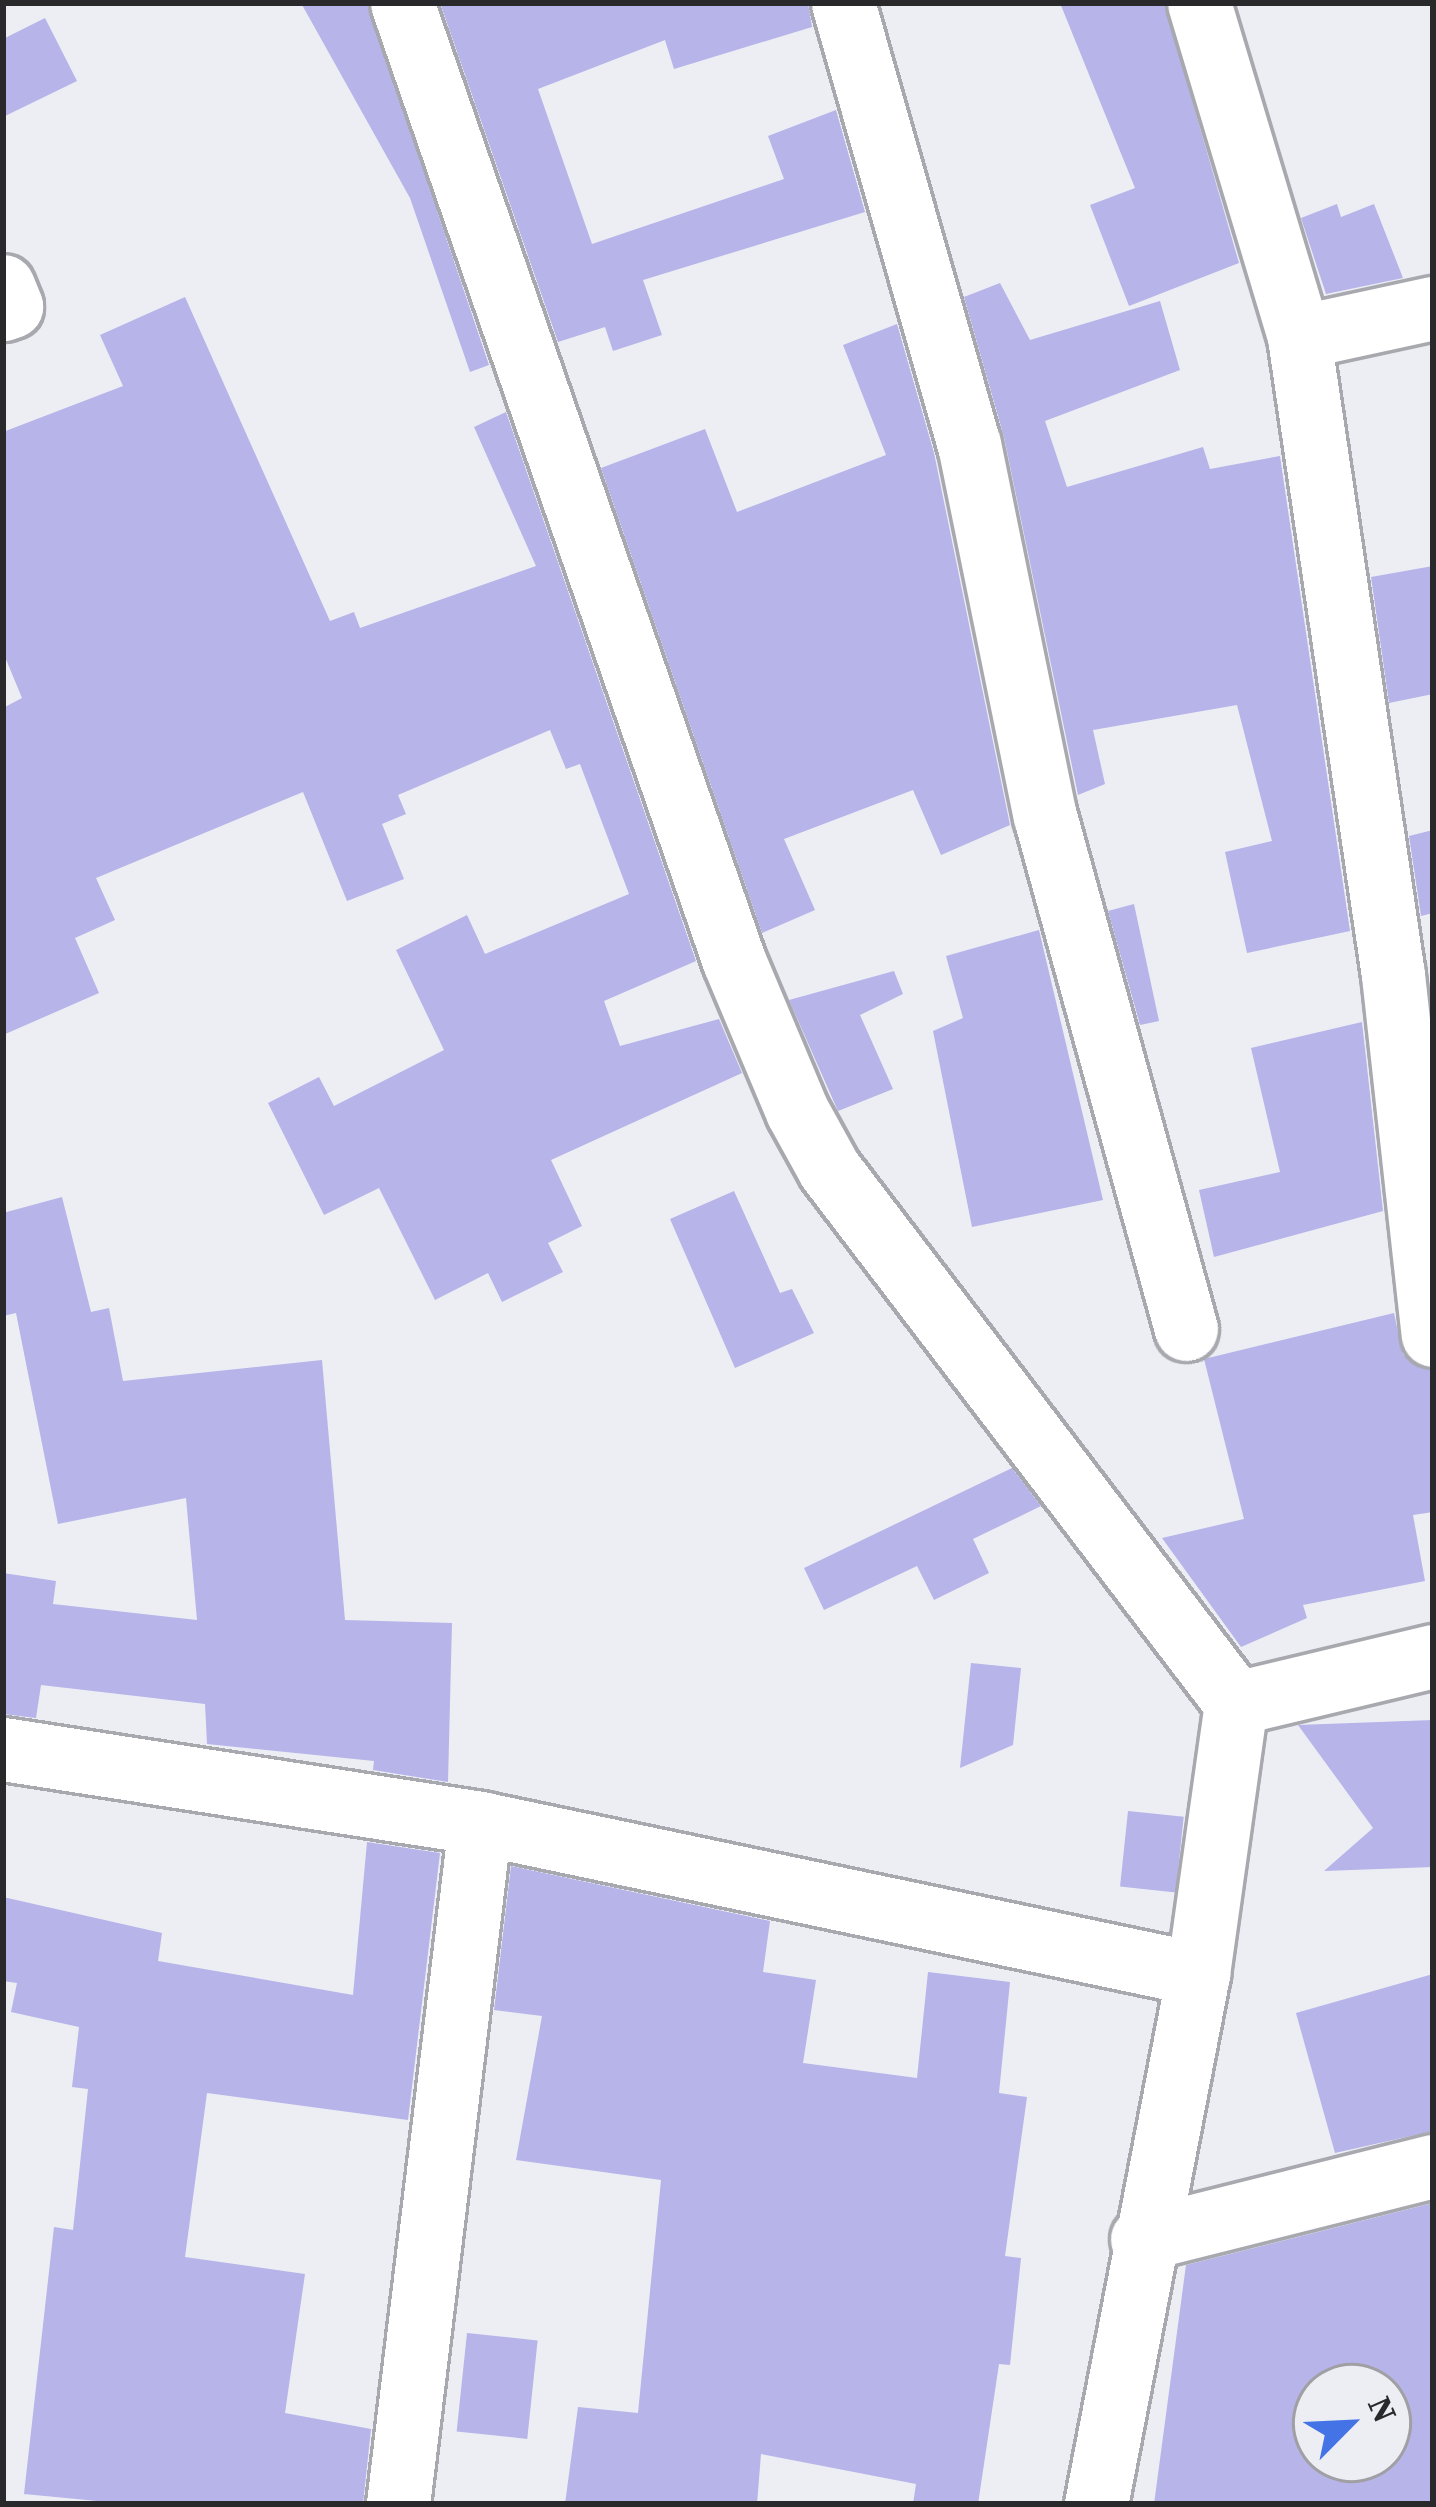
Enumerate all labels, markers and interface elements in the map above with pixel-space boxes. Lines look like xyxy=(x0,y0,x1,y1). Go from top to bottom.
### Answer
north arrow xyxy=(1292,2363,1412,2483)
text: N xyxy=(1357,2389,1408,2430)

